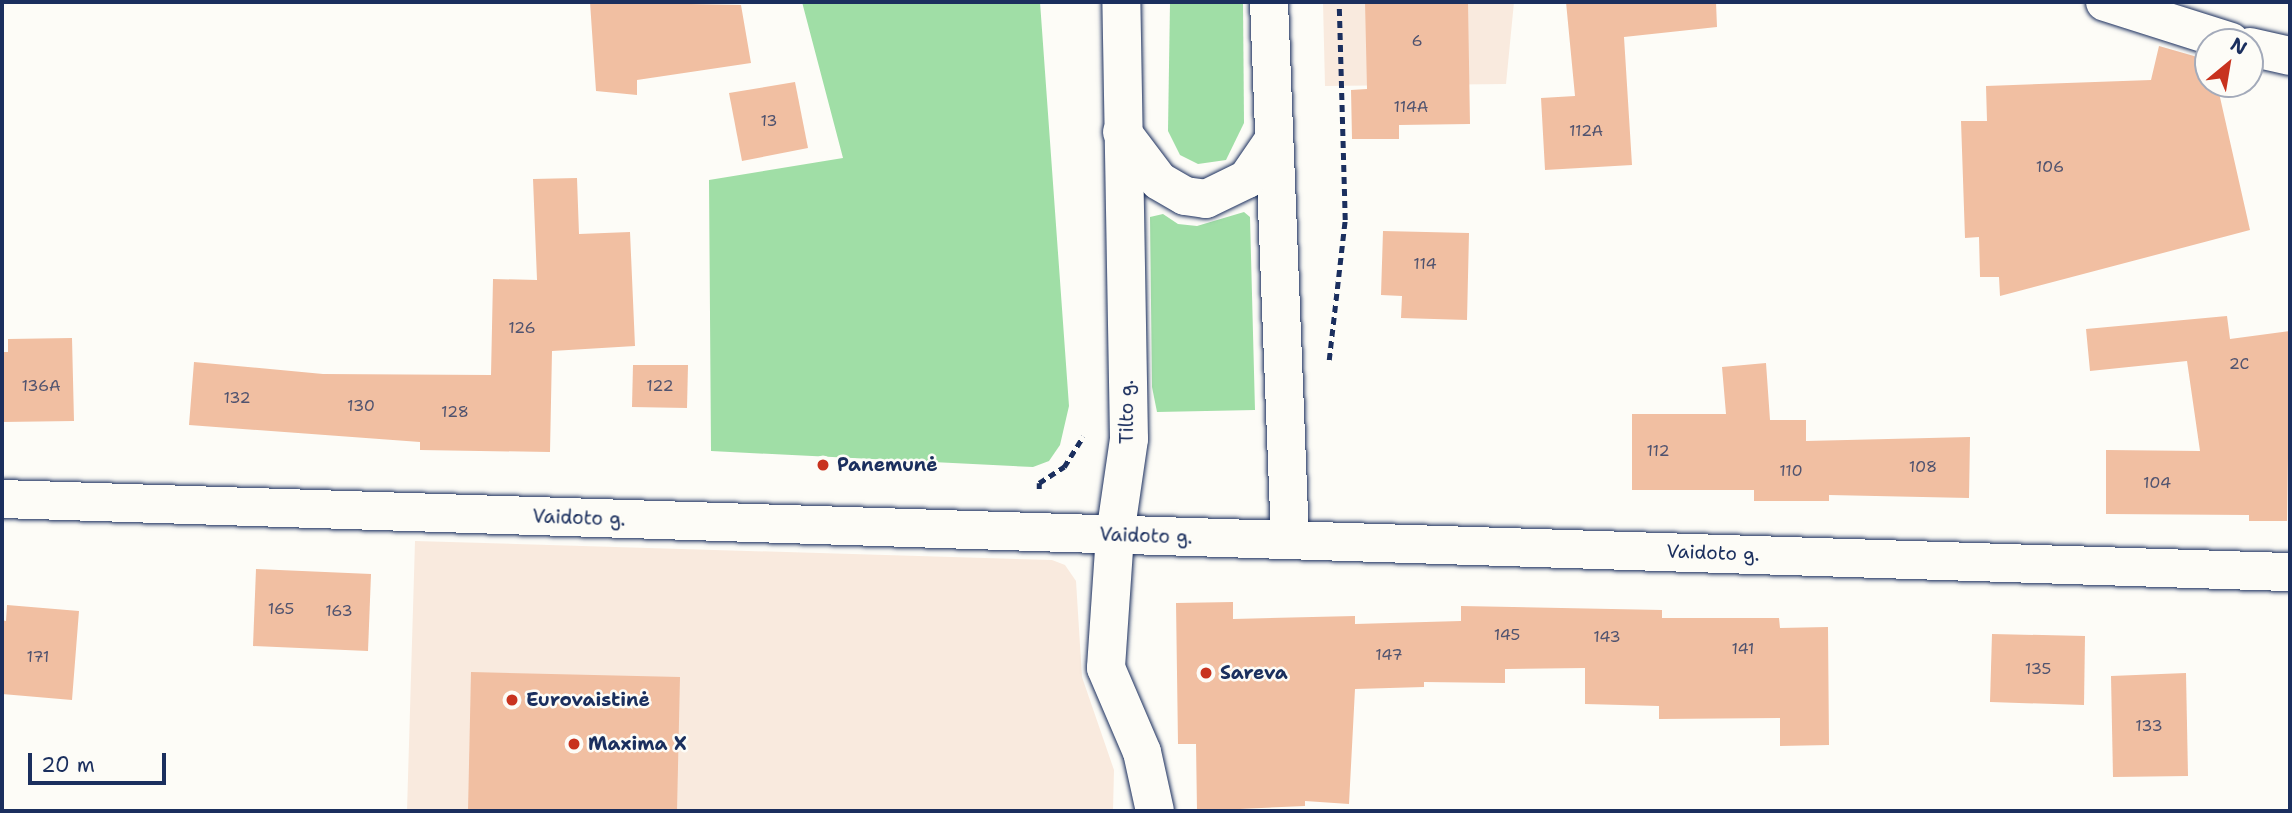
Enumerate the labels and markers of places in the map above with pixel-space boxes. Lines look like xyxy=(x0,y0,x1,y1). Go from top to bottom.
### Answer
place label: Panemunė xyxy=(837,454,938,476)
marker: Panemunė xyxy=(815,457,831,473)
place label: Sareva xyxy=(1220,662,1288,684)
marker: Sareva xyxy=(1198,665,1214,681)
place label: Eurovaistinė xyxy=(526,689,650,711)
marker: Eurovaistinė xyxy=(504,692,520,708)
place label: Maxima X xyxy=(588,733,687,755)
marker: Maxima X xyxy=(566,736,582,752)

